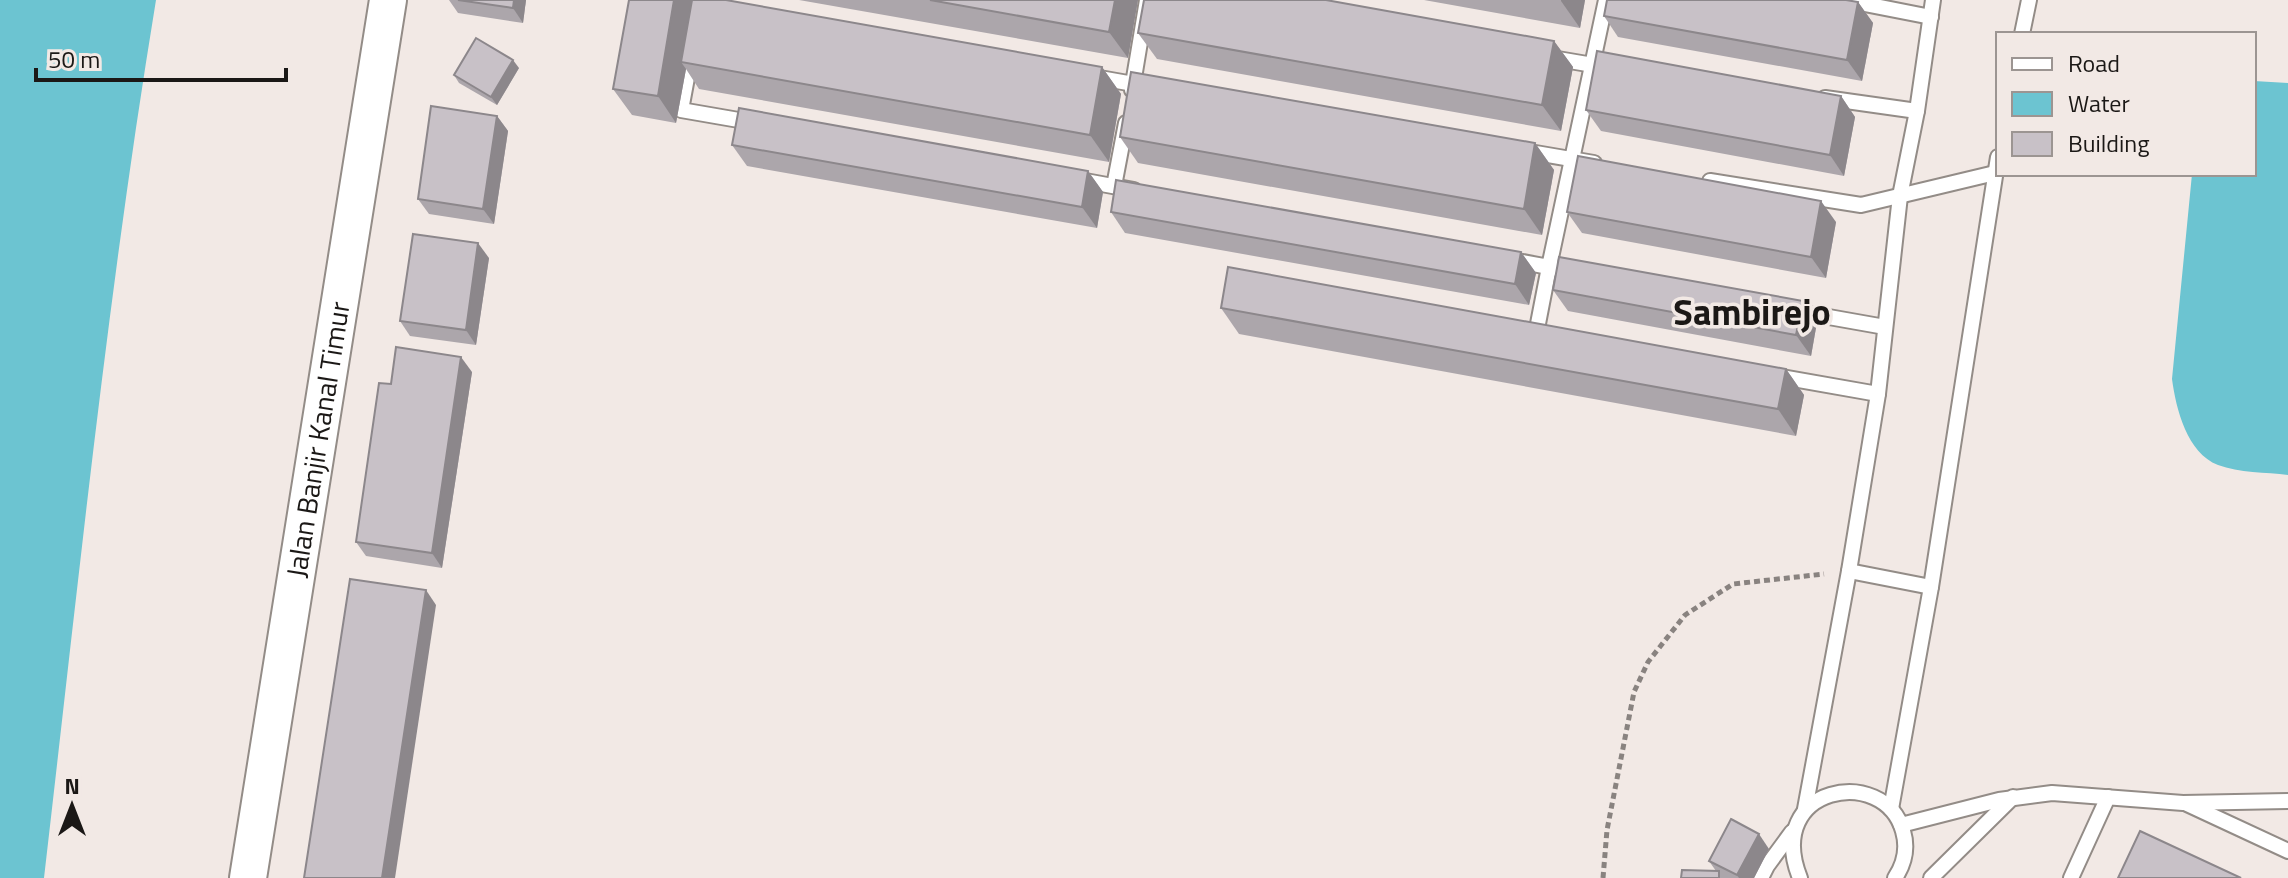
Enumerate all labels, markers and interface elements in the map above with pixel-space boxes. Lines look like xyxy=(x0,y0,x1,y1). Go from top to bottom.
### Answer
scale bar xyxy=(36,32,286,82)
legend xyxy=(1996,32,2256,176)
text: 50 m xyxy=(48,41,100,77)
text: Road xyxy=(2068,45,2120,81)
text: Water xyxy=(2068,85,2130,121)
text: Building xyxy=(2068,125,2150,161)
district label: Sambirejo xyxy=(1673,284,1831,339)
street label: Jalan Banjir Kanal Timur xyxy=(274,298,361,581)
north arrow xyxy=(32,766,112,846)
text: N xyxy=(64,769,80,803)

